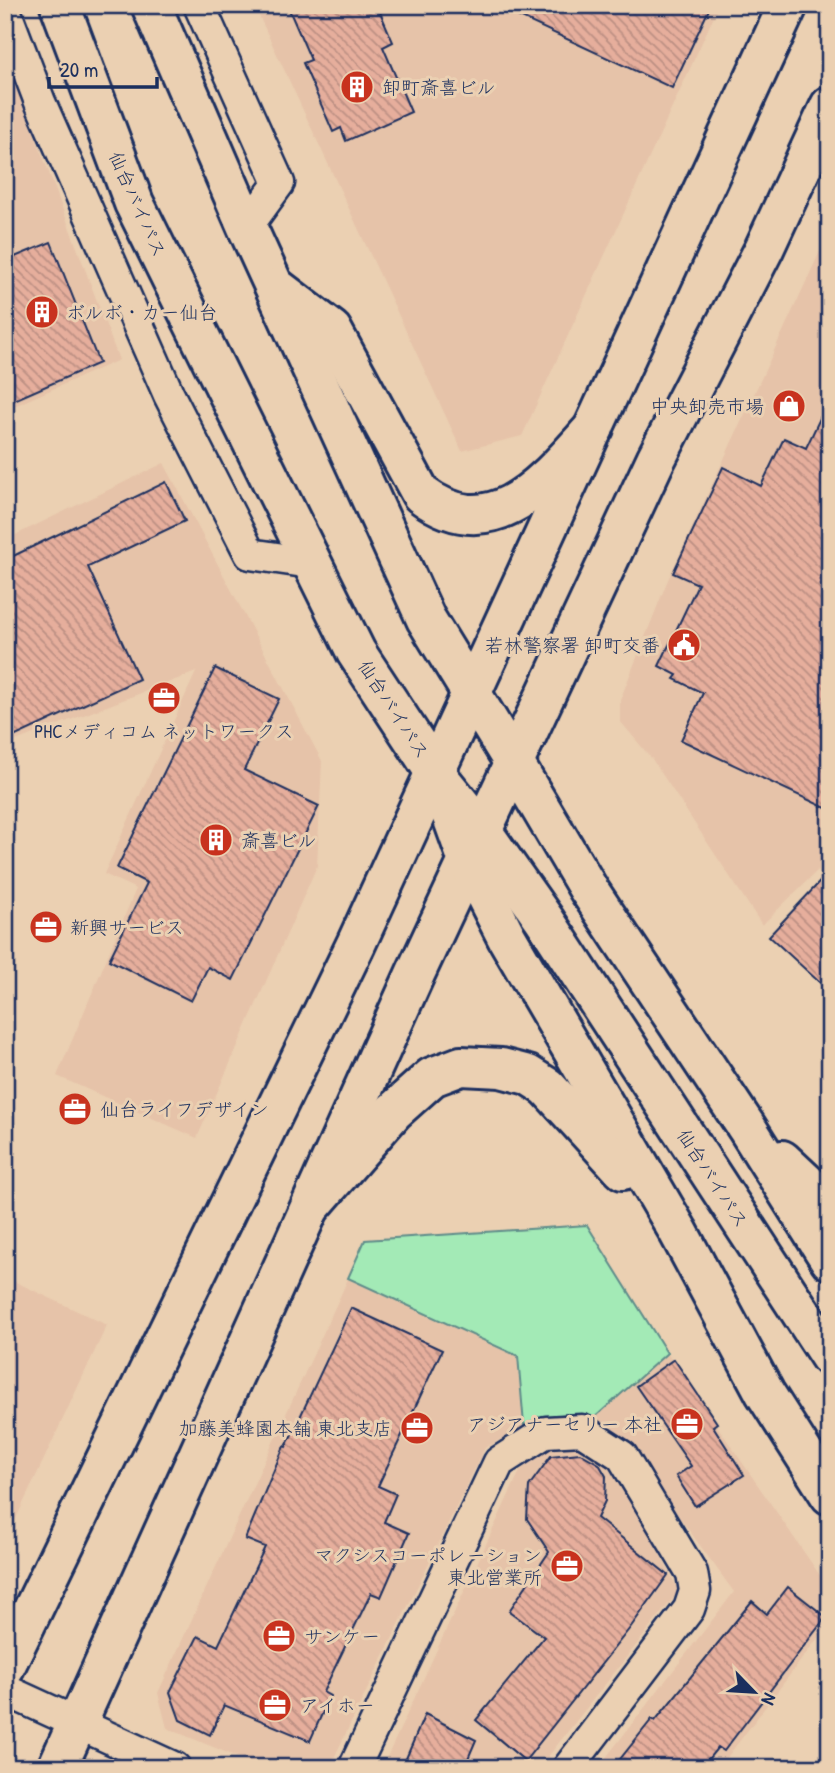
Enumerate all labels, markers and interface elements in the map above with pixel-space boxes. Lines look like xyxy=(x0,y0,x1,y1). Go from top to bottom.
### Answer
scale bar xyxy=(49,46,158,90)
text: 20 m xyxy=(60,55,98,84)
building icon: 卸町斎喜ビル xyxy=(338,68,376,106)
place label: 卸町斎喜ビル xyxy=(382,74,496,100)
street label: 仙台バイパス xyxy=(103,147,173,261)
building icon: ボルボ・カー仙台 xyxy=(23,293,61,331)
place label: ボルボ・カー仙台 xyxy=(66,299,218,325)
shop icon: 中央卸売市場 xyxy=(770,387,808,425)
place label: 中央卸売市場 xyxy=(650,393,764,419)
public building icon: 若林警察署 卸町交番 xyxy=(665,626,703,664)
place label: 若林警察署 卸町交番 xyxy=(485,632,660,658)
street label: 仙台バイパス xyxy=(352,654,436,764)
office icon: PHCメディコム ネットワークス xyxy=(145,679,183,717)
place label: PHCメディコム ネットワークス xyxy=(34,718,294,744)
building icon: 斎喜ビル xyxy=(197,821,235,859)
place label: 斎喜ビル xyxy=(241,827,317,853)
office icon: 新興サービス xyxy=(27,908,65,946)
place label: 新興サービス xyxy=(70,914,184,940)
office icon: 仙台ライフデザイン xyxy=(56,1090,94,1128)
place label: 仙台ライフデザイン xyxy=(100,1096,269,1122)
street label: 仙台バイパス xyxy=(671,1123,755,1233)
office icon: アジアナーセリー 本社 xyxy=(668,1405,706,1443)
office icon: 加藤美蜂園本舗 東北支店 xyxy=(398,1409,436,1447)
place label: アジアナーセリー 本社 xyxy=(467,1411,662,1437)
place label: 加藤美蜂園本舗 東北支店 xyxy=(179,1415,392,1441)
place label: マクシスコーポレーション 東北営業所 xyxy=(314,1542,542,1590)
office icon: マクシスコーポレーション 東北営業所 xyxy=(548,1547,586,1585)
office icon: サンケー xyxy=(260,1617,298,1655)
place label: サンケー xyxy=(304,1623,380,1649)
north arrow xyxy=(720,1658,790,1728)
office icon: アイホー xyxy=(256,1686,294,1724)
text: N xyxy=(755,1689,783,1709)
place label: アイホー xyxy=(300,1692,375,1718)

